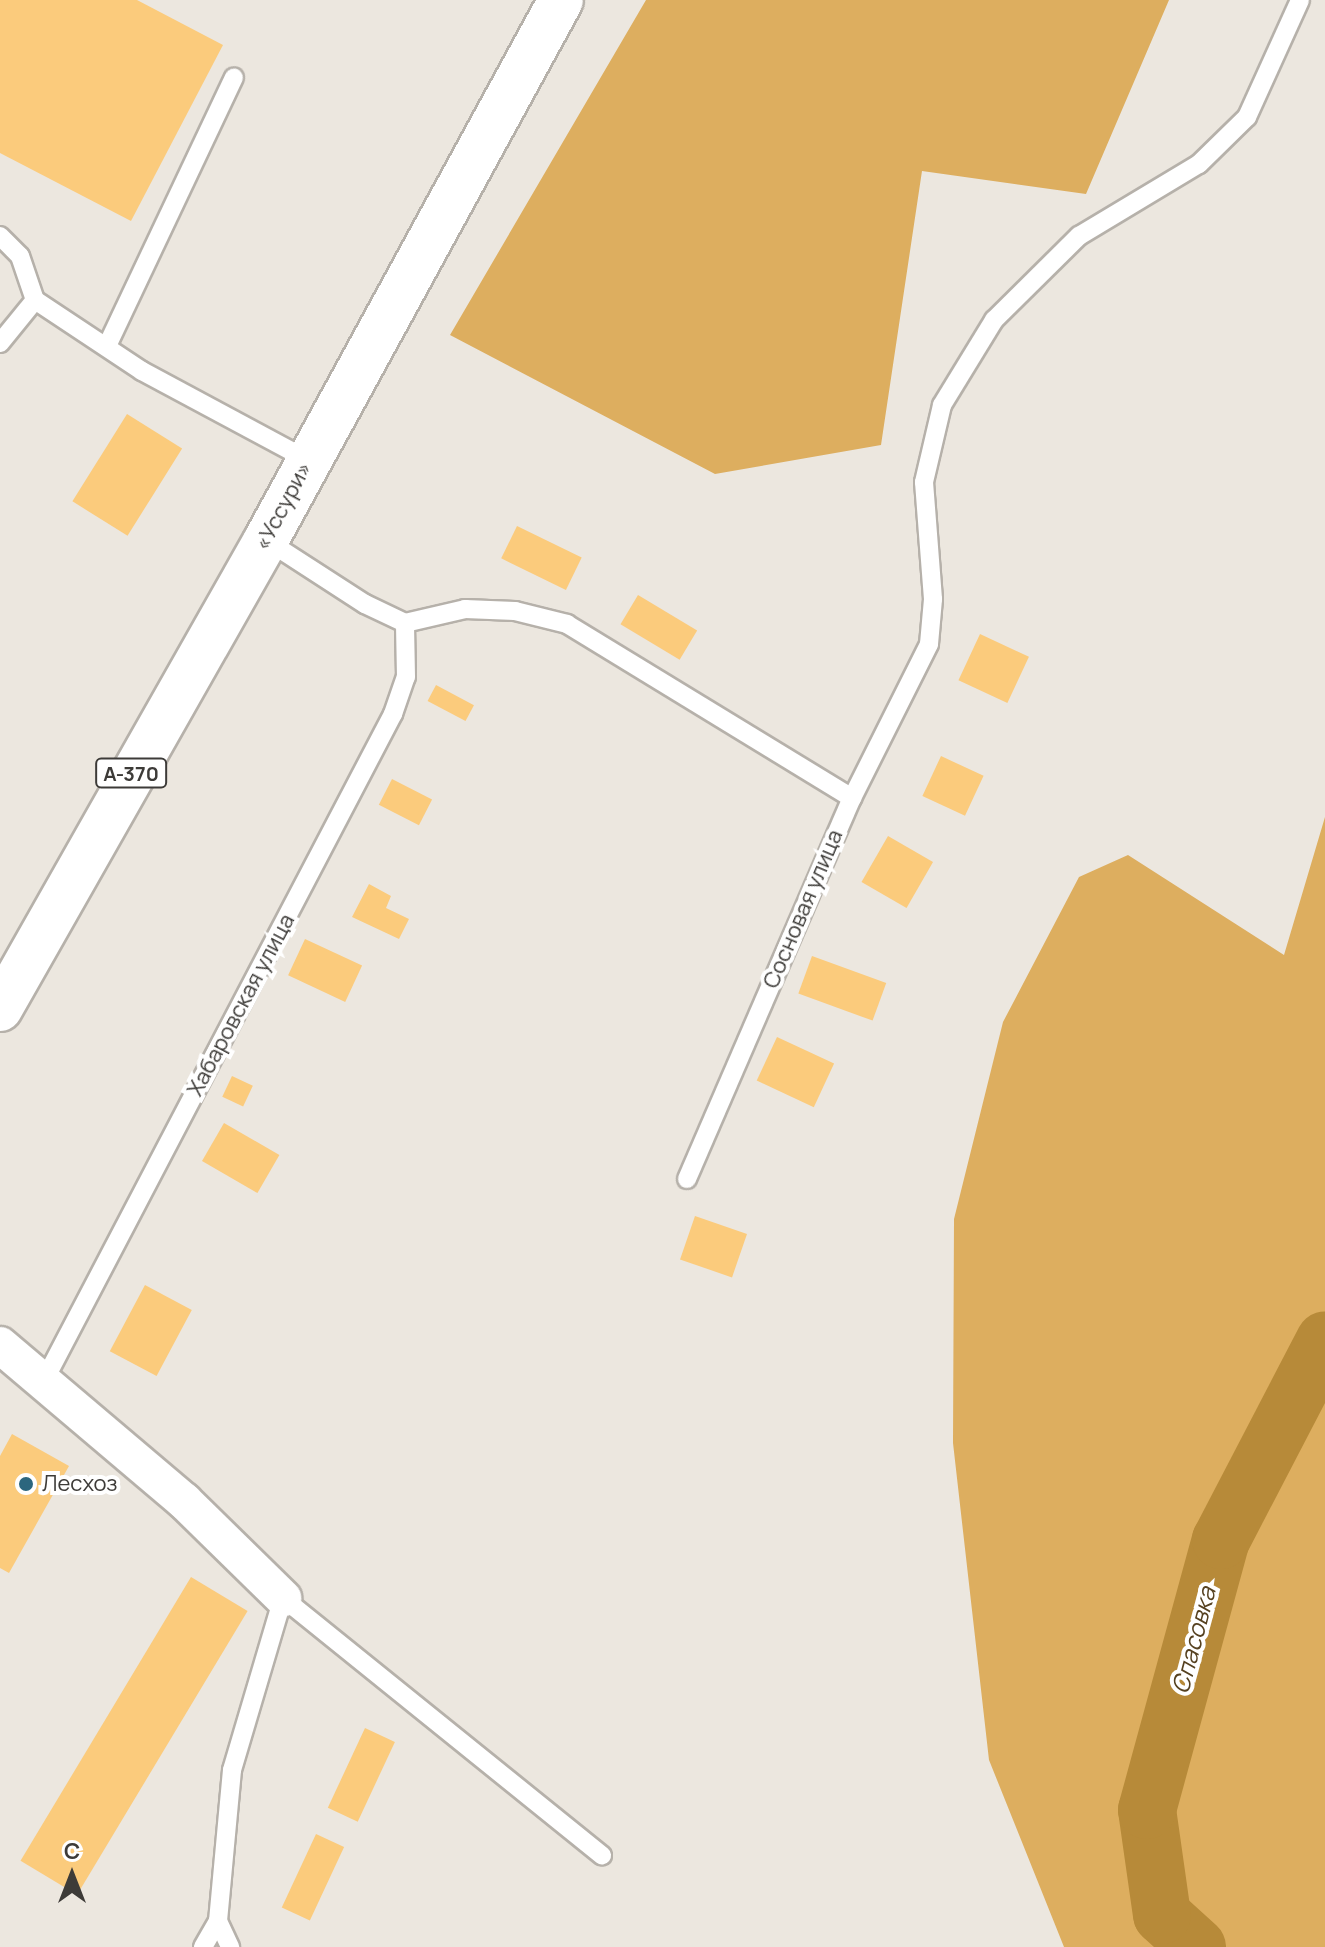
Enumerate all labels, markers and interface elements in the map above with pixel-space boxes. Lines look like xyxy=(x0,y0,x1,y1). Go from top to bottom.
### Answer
street label: «Уссури» xyxy=(249,457,317,555)
road number: А-370 xyxy=(95,757,167,789)
street label: Сосновая улица xyxy=(758,826,848,992)
street label: Хабаровская улица xyxy=(182,909,300,1101)
place label: Лесхоз xyxy=(42,1471,118,1497)
marker: Лесхоз xyxy=(17,1475,35,1493)
water label: Спасовка xyxy=(1165,1583,1221,1697)
north arrow xyxy=(32,1835,112,1915)
text: С xyxy=(64,1836,80,1866)

